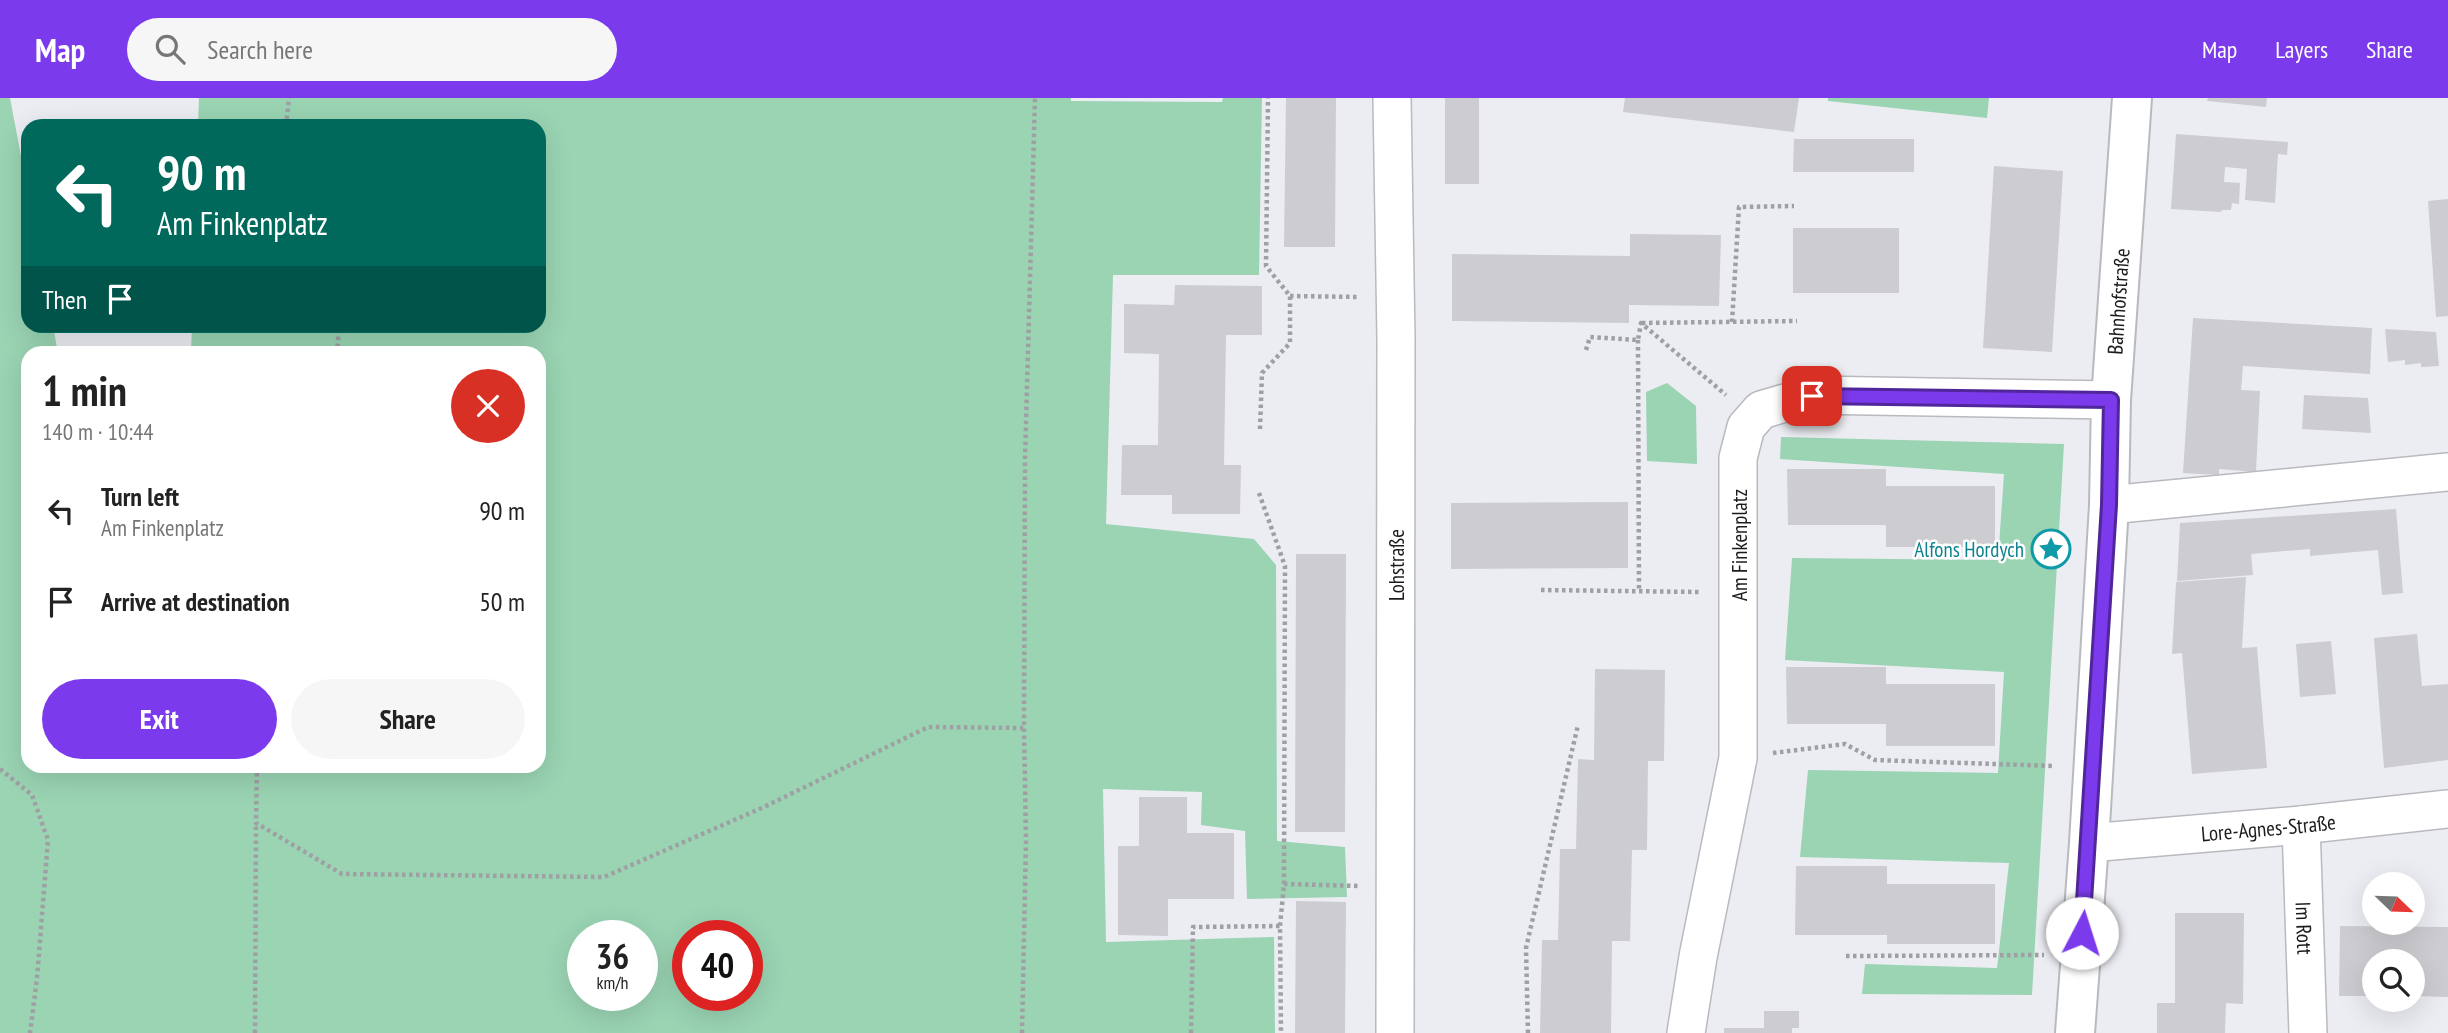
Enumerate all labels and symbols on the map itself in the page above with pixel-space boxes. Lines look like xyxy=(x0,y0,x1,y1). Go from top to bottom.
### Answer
street label: Bahnhofstraße xyxy=(2101,247,2135,355)
pin xyxy=(1782,366,1842,426)
street label: Am Finkenplatz xyxy=(1726,489,1753,601)
place icon: Alfons Hordych xyxy=(2030,528,2072,570)
street label: Lohstraße xyxy=(1383,529,1410,601)
place label: Alfons Hordych xyxy=(1914,536,2024,563)
street label: Lore-Agnes-Straße xyxy=(2200,808,2337,847)
north arrow xyxy=(2362,872,2426,934)
position arrow xyxy=(2045,896,2119,970)
street label: Im Rott xyxy=(2290,901,2319,955)
speed limit sign: 40 xyxy=(672,920,763,1011)

